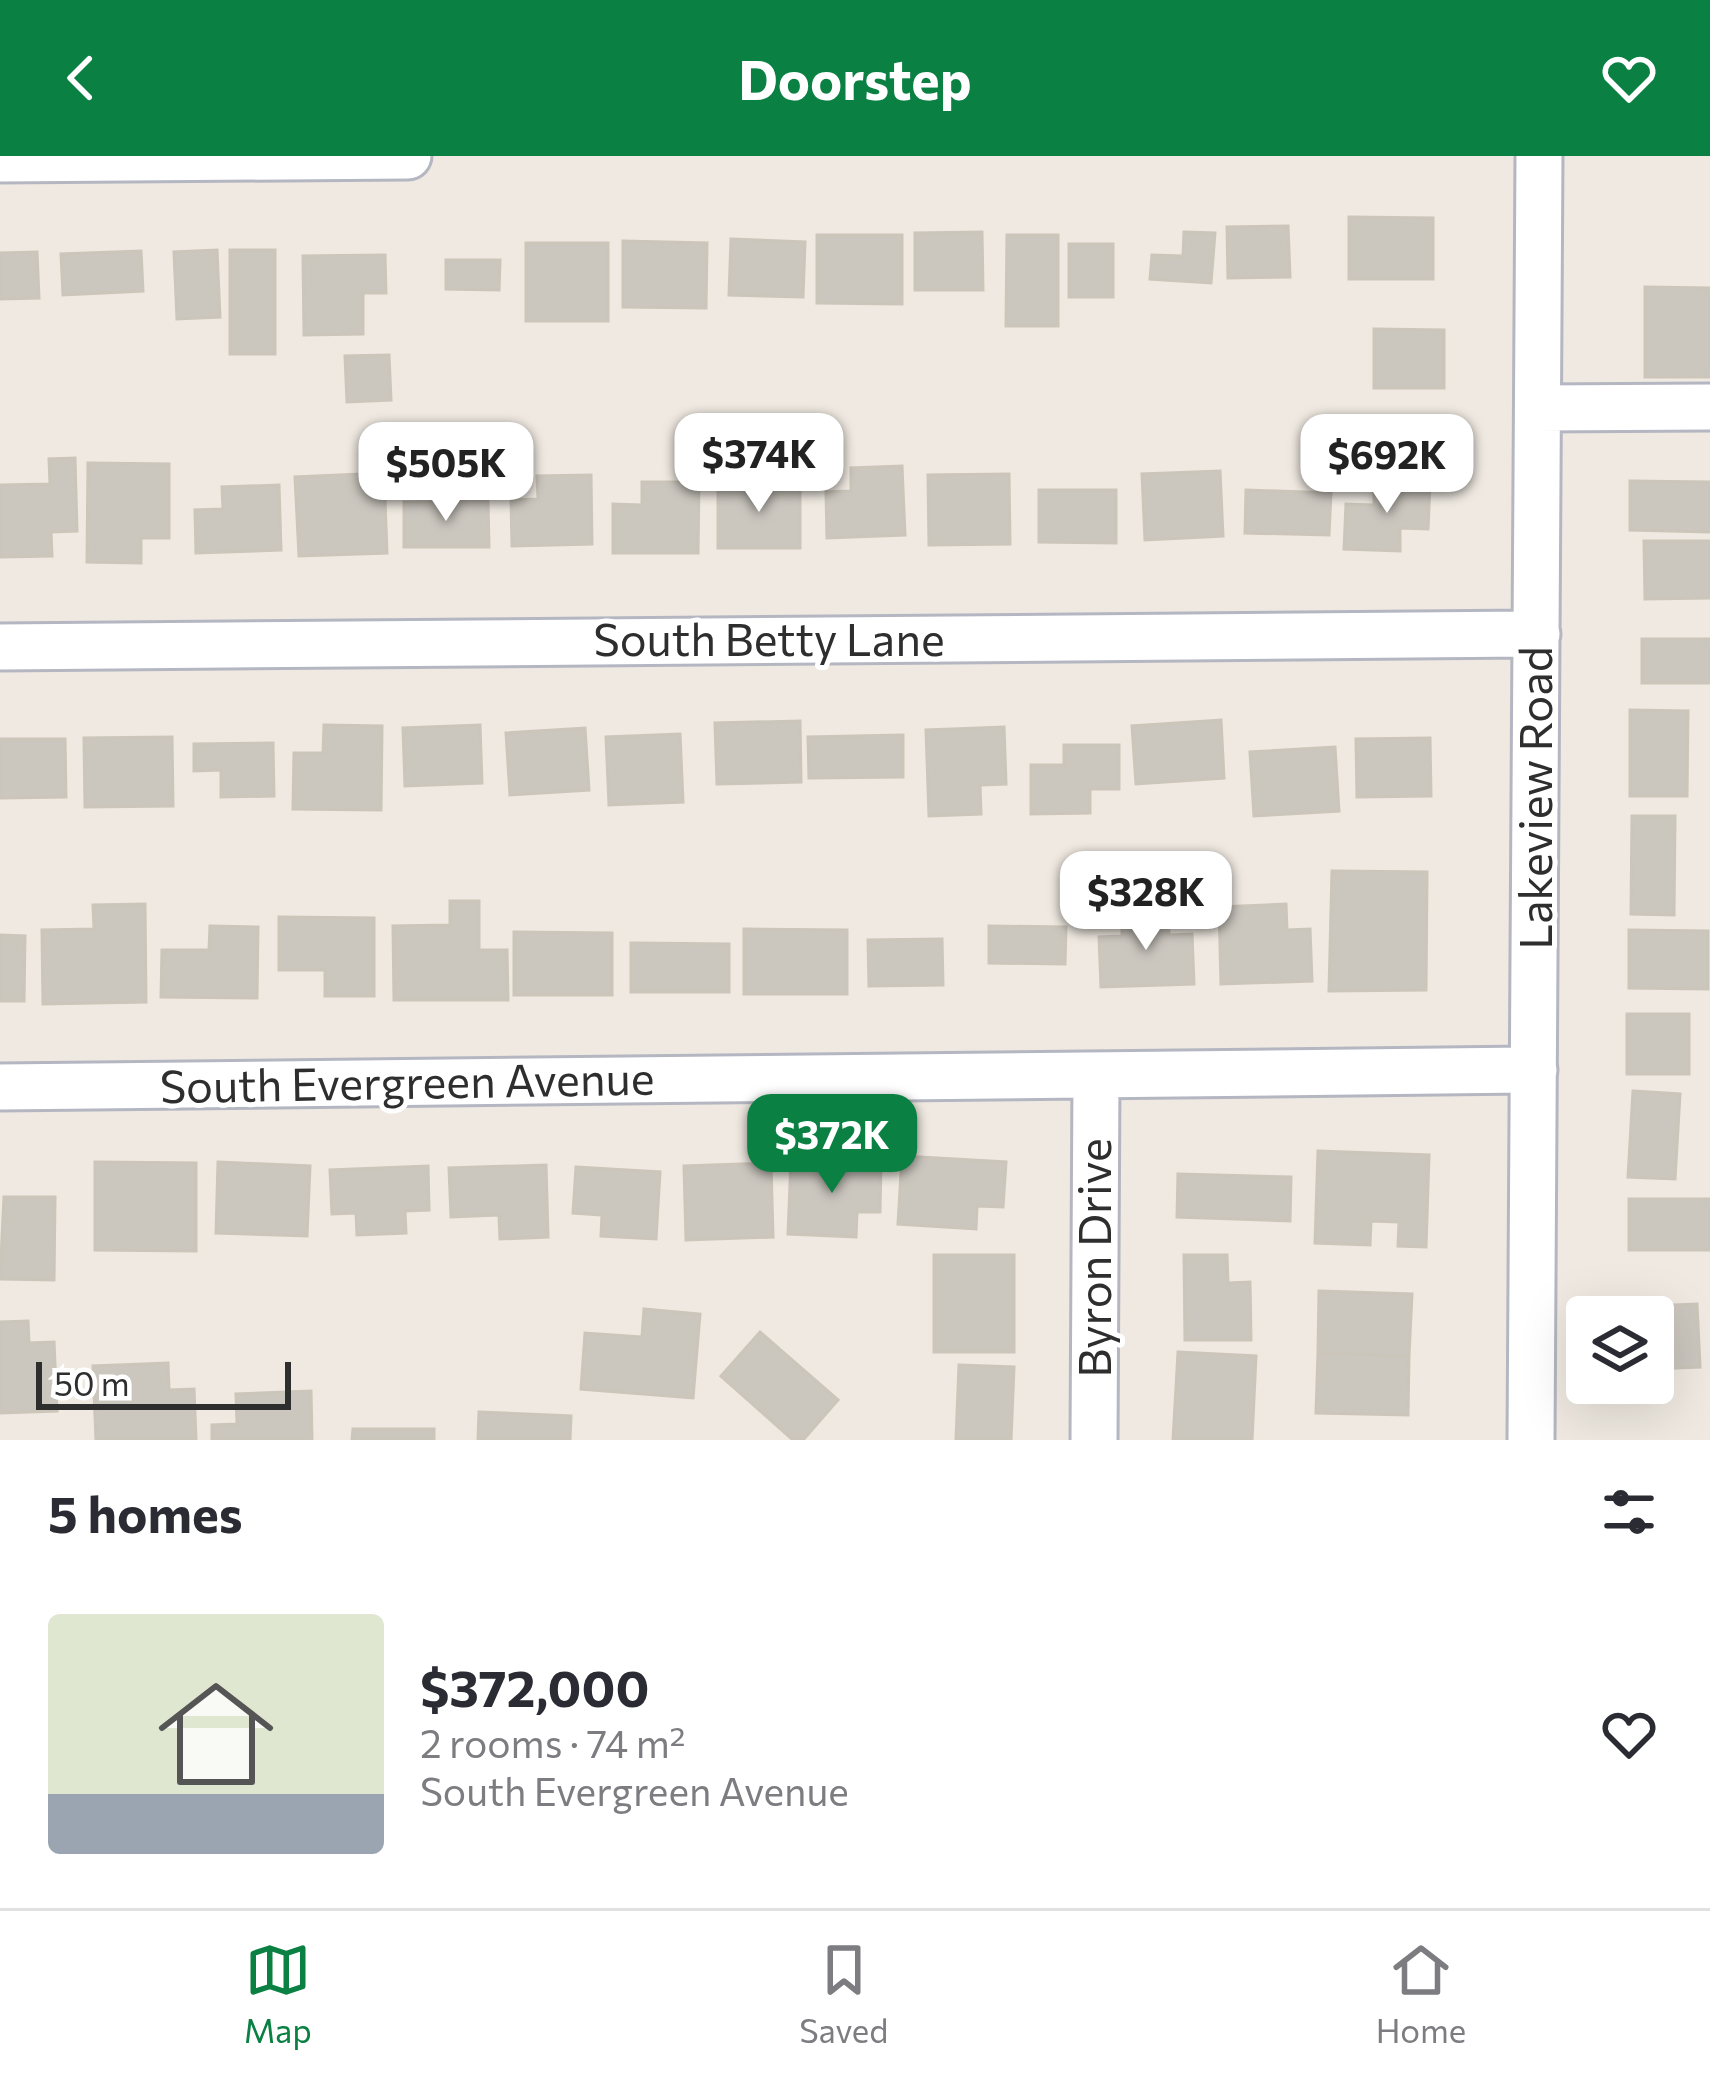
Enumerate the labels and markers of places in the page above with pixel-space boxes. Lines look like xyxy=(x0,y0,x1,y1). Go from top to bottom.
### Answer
pin: $374K xyxy=(675,413,843,515)
pin: $692K xyxy=(1303,414,1471,516)
pin: $505K xyxy=(362,422,530,524)
pin: $328K xyxy=(1062,851,1230,953)
pin: $372K xyxy=(748,1094,916,1196)

